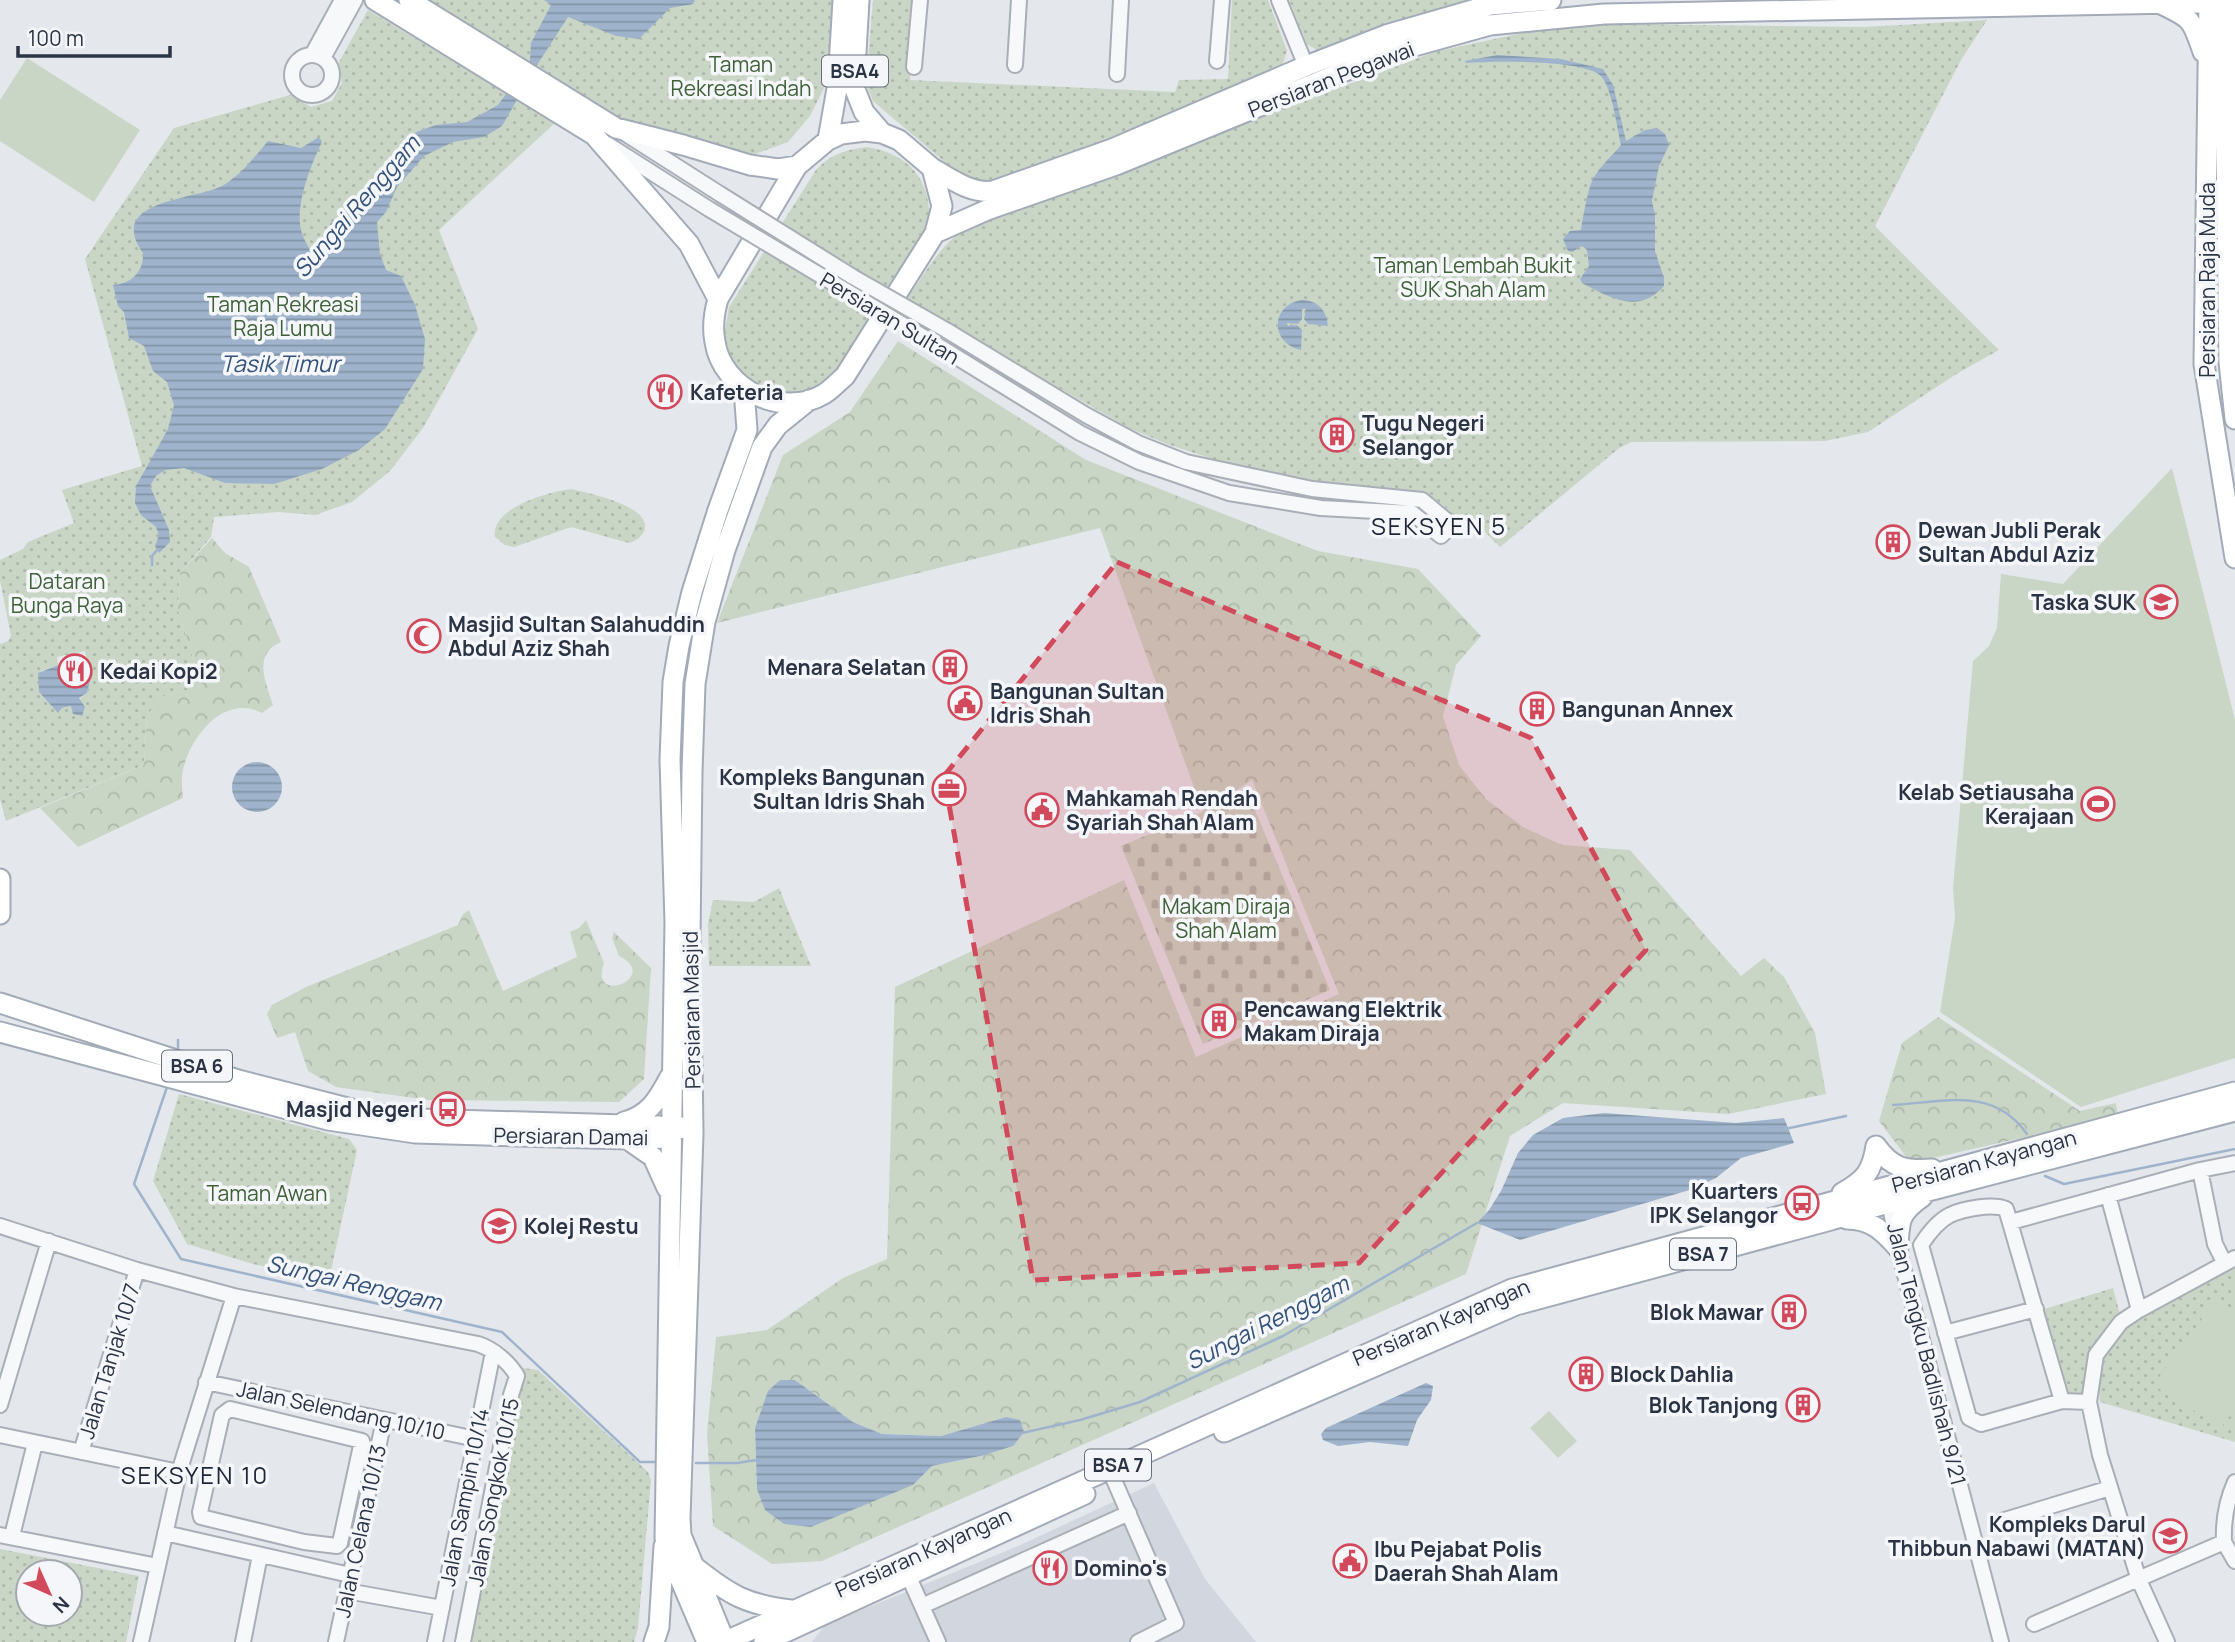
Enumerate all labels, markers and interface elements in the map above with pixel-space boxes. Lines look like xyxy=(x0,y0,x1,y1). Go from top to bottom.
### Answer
scale bar xyxy=(18,14,170,58)
text: 100 m xyxy=(28,24,84,52)
street label: Persiaran Pegawai xyxy=(1244,34,1418,124)
park label: Taman Rekreasi Indah xyxy=(670,50,812,102)
road number: BSA4 xyxy=(822,55,888,86)
water label: Sungai Renggam xyxy=(285,127,428,284)
street label: Persiaran Raja Muda xyxy=(2193,182,2221,378)
park label: Taman Lembah Bukit SUK Shah Alam xyxy=(1373,251,1573,303)
street label: Persiaran Sultan xyxy=(815,265,965,371)
park label: Taman Rekreasi Raja Lumu xyxy=(207,290,359,342)
water label: Tasik Timur xyxy=(221,347,342,379)
restaurant icon: Kafeteria xyxy=(646,373,684,411)
place label: Kafeteria xyxy=(690,378,783,406)
place label: Tugu Negeri Selangor xyxy=(1362,409,1485,461)
building icon: Tugu Negeri Selangor xyxy=(1318,416,1356,454)
district label: SEKSYEN 5 xyxy=(1371,509,1507,542)
place label: Dewan Jubli Perak Sultan Abdul Aziz xyxy=(1918,516,2101,568)
building icon: Dewan Jubli Perak Sultan Abdul Aziz xyxy=(1874,523,1912,561)
park label: Dataran Bunga Raya xyxy=(11,567,123,619)
school or university icon: Taska SUK xyxy=(2142,583,2180,621)
place label: Taska SUK xyxy=(2031,588,2136,616)
place label: Masjid Sultan Salahuddin Abdul Aziz Shah xyxy=(448,610,705,662)
mosque icon: Masjid Sultan Salahuddin Abdul Aziz Shah xyxy=(405,617,443,655)
building icon: Menara Selatan xyxy=(931,648,969,686)
restaurant icon: Kedai Kopi2 xyxy=(56,652,94,690)
place label: Menara Selatan xyxy=(767,653,926,681)
place label: Kedai Kopi2 xyxy=(100,657,218,685)
place label: Bangunan Sultan Idris Shah xyxy=(990,677,1164,729)
public building icon: Bangunan Sultan Idris Shah xyxy=(946,684,984,722)
building icon: Bangunan Annex xyxy=(1518,690,1556,728)
place label: Bangunan Annex xyxy=(1562,695,1734,723)
place label: Kompleks Bangunan Sultan Idris Shah xyxy=(719,763,925,815)
office icon: Kompleks Bangunan Sultan Idris Shah xyxy=(930,770,968,808)
place label: Kelab Setiausaha Kerajaan xyxy=(1898,778,2074,830)
place label: Mahkamah Rendah Syariah Shah Alam xyxy=(1066,784,1258,836)
sports icon: Kelab Setiausaha Kerajaan xyxy=(2079,785,2117,823)
public building icon: Mahkamah Rendah Syariah Shah Alam xyxy=(1023,791,1061,829)
park label: Makam Diraja Shah Alam xyxy=(1162,892,1290,944)
street label: Persiaran Masjid xyxy=(676,931,706,1089)
place label: Pencawang Elektrik Makam Diraja xyxy=(1244,995,1442,1047)
building icon: Pencawang Elektrik Makam Diraja xyxy=(1200,1002,1238,1040)
road number: BSA 6 xyxy=(162,1050,232,1082)
bus stop icon: Masjid Negeri xyxy=(429,1090,467,1128)
place label: Masjid Negeri xyxy=(286,1095,424,1123)
street label: Persiaran Damai xyxy=(493,1121,649,1151)
street label: Persiaran Kayangan xyxy=(1889,1123,2079,1199)
place label: Kuarters IPK Selangor xyxy=(1649,1177,1778,1229)
park label: Taman Awan xyxy=(207,1179,327,1207)
bus stop icon: Kuarters IPK Selangor xyxy=(1783,1184,1821,1222)
school or university icon: Kolej Restu xyxy=(480,1207,518,1245)
place label: Kolej Restu xyxy=(524,1212,639,1240)
street label: Jalan Tengku Badlishah 9/21 xyxy=(1881,1220,1973,1488)
road number: BSA 7 xyxy=(1670,1238,1736,1270)
water label: Sungai Renggam xyxy=(263,1246,446,1318)
water label: Sungai Renggam xyxy=(1180,1267,1355,1377)
street label: Persiaran Kayangan xyxy=(1348,1272,1534,1372)
street label: Jalan Tanjak 10/7 xyxy=(72,1280,146,1442)
building icon: Blok Mawar xyxy=(1770,1293,1808,1331)
place label: Blok Mawar xyxy=(1650,1298,1764,1326)
building icon: Block Dahlia xyxy=(1567,1355,1605,1393)
place label: Block Dahlia xyxy=(1610,1360,1734,1388)
street label: Jalan Selendang 10/10 xyxy=(234,1374,448,1446)
building icon: Blok Tanjong xyxy=(1784,1386,1822,1424)
place label: Blok Tanjong xyxy=(1649,1391,1778,1419)
street label: Jalan Songkok 10/15 xyxy=(461,1395,525,1589)
street label: Jalan Sampin 10/14 xyxy=(433,1406,495,1588)
street label: Jalan Celana 10/13 xyxy=(328,1442,392,1620)
road number: BSA 7 xyxy=(1085,1450,1151,1480)
district label: SEKSYEN 10 xyxy=(121,1458,269,1491)
street label: Persiaran Kayangan xyxy=(831,1501,1015,1603)
place label: Kompleks Darul Thibbun Nabawi (MATAN) xyxy=(1888,1510,2146,1562)
school or university icon: Kompleks Darul Thibbun Nabawi (MATAN) xyxy=(2151,1517,2189,1555)
place label: Ibu Pejabat Polis Daerah Shah Alam xyxy=(1374,1535,1558,1587)
public building icon: Ibu Pejabat Polis Daerah Shah Alam xyxy=(1331,1542,1369,1580)
restaurant icon: Domino's xyxy=(1031,1549,1069,1587)
place label: Domino's xyxy=(1074,1554,1167,1582)
north arrow xyxy=(14,1558,84,1628)
text: N xyxy=(47,1591,75,1619)

